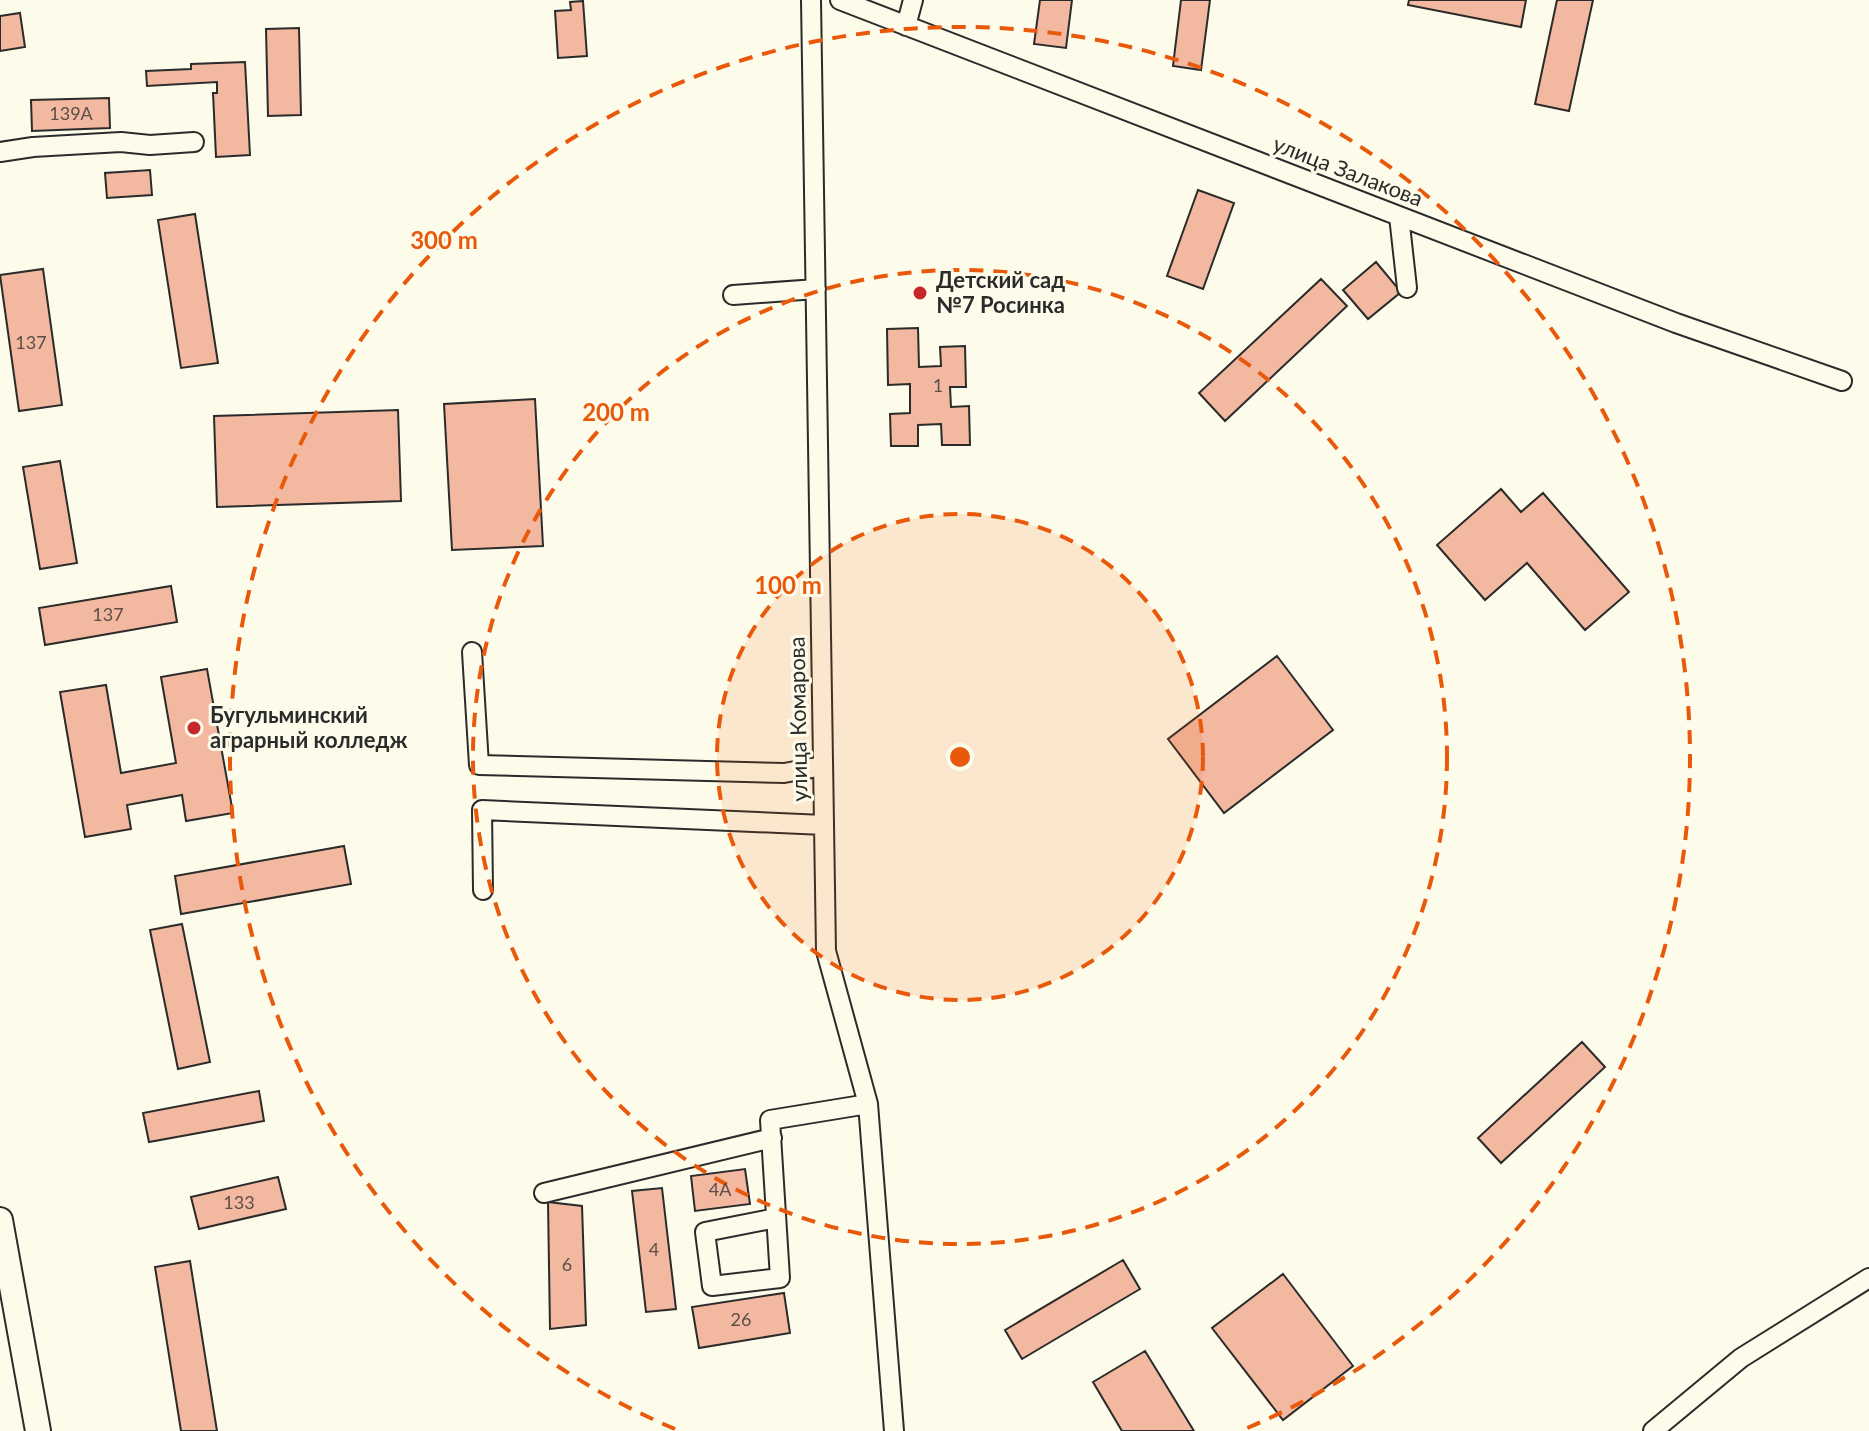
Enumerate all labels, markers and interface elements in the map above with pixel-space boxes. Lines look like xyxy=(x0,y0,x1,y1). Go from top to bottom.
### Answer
house number: 139А xyxy=(49,102,94,124)
street label: улица Залакова xyxy=(1269,130,1427,211)
text: 300 m xyxy=(410,225,478,254)
place label: Детский сад №7 Росинка xyxy=(936,266,1065,318)
marker: Детский сад №7 Росинка xyxy=(911,284,929,302)
house number: 137 xyxy=(15,331,47,353)
house number: 1 xyxy=(933,374,943,396)
text: 200 m xyxy=(582,397,650,426)
text: 100 m xyxy=(754,570,822,599)
house number: 137 xyxy=(92,603,124,625)
street label: улица Комарова xyxy=(783,636,812,802)
place label: Бугульминский аграрный колледж xyxy=(210,701,407,753)
marker: Бугульминский аграрный колледж xyxy=(185,719,203,737)
centre of rings xyxy=(946,743,974,771)
house number: 4А xyxy=(709,1178,732,1200)
house number: 133 xyxy=(223,1191,255,1213)
house number: 4 xyxy=(649,1238,659,1260)
house number: 6 xyxy=(562,1253,572,1275)
house number: 26 xyxy=(731,1308,751,1330)

